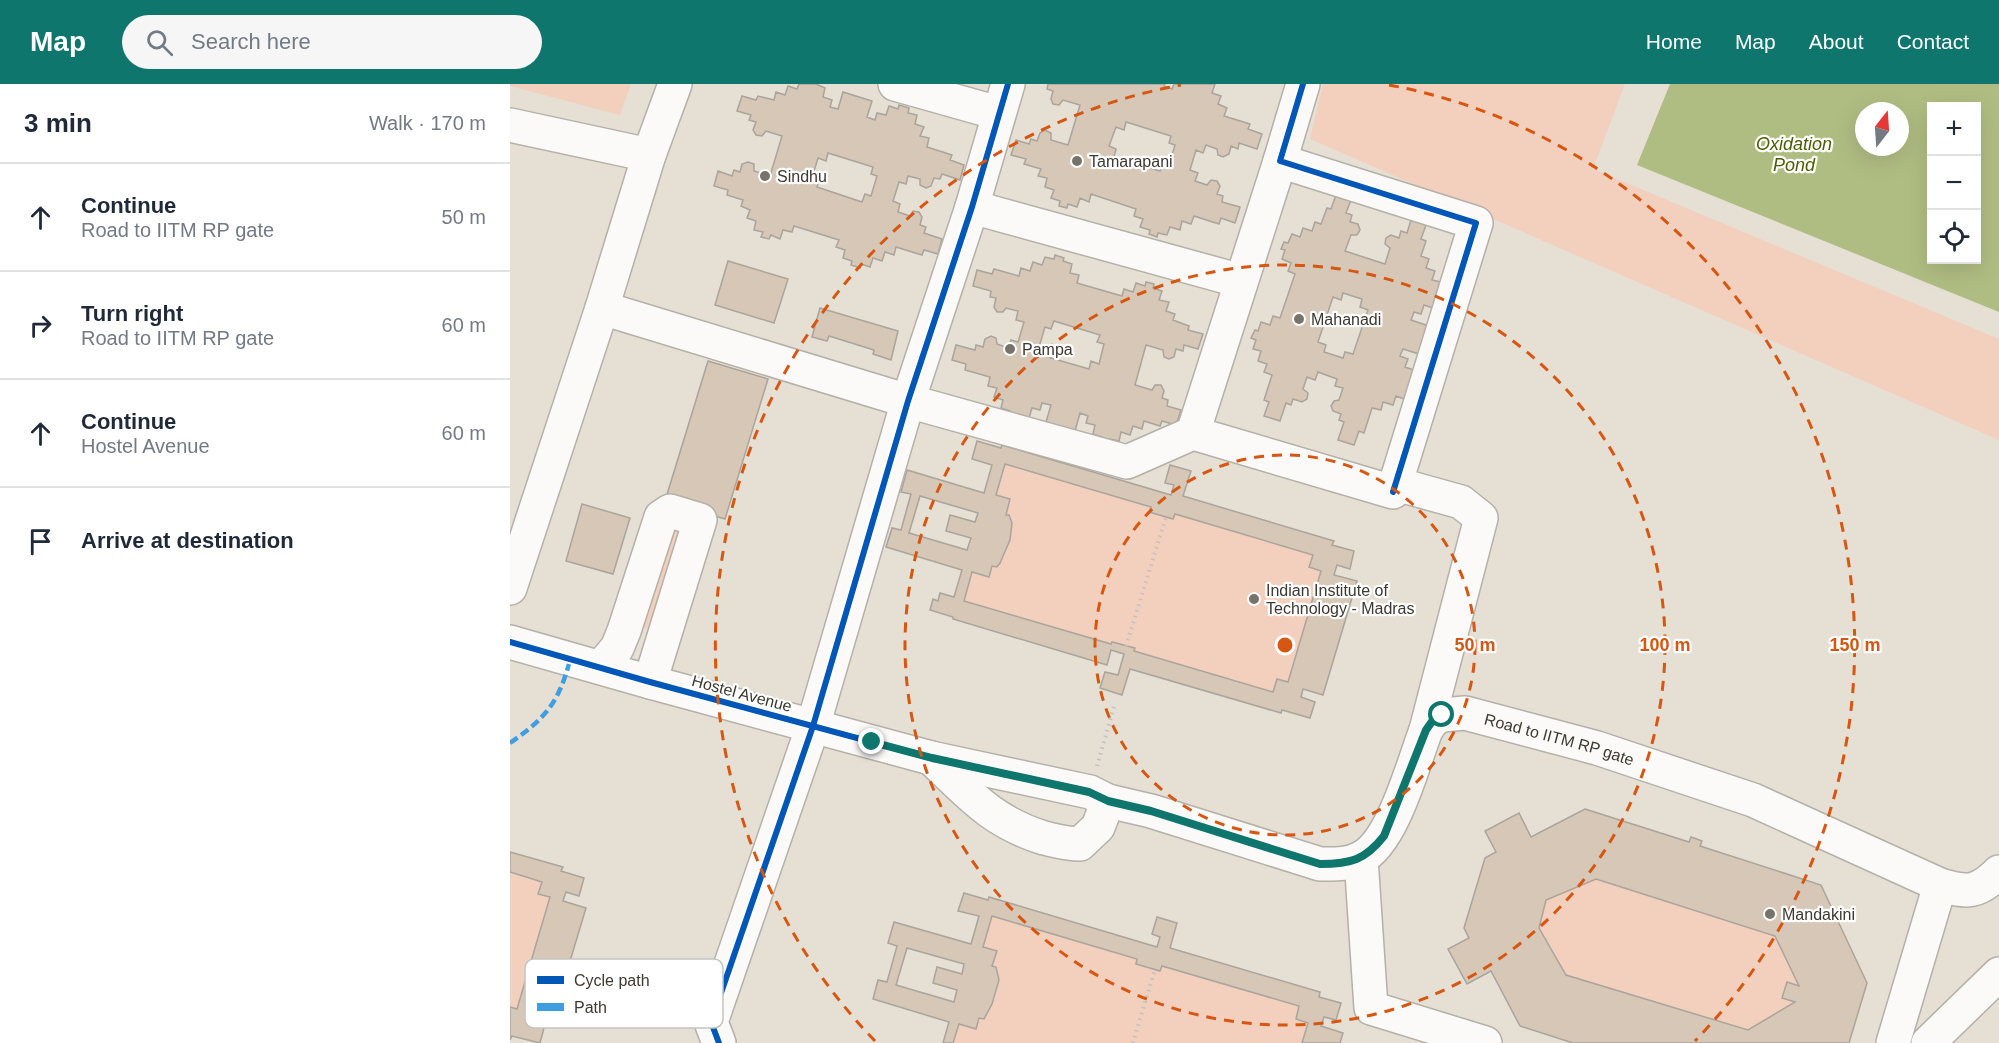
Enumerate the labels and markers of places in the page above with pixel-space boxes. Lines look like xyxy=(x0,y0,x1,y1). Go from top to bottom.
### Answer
place label: Tamarapani xyxy=(1089,153,1173,170)
marker: Tamarapani xyxy=(1070,154,1084,168)
place label: Sindhu xyxy=(777,168,827,185)
marker: Sindhu xyxy=(758,169,772,183)
place label: Mahanadi xyxy=(1311,311,1381,328)
marker: Mahanadi xyxy=(1292,312,1306,326)
place label: Pampa xyxy=(1022,341,1073,358)
marker: Pampa xyxy=(1003,342,1017,356)
place label: Indian Institute of Technology - Madras xyxy=(1266,582,1415,617)
marker: Indian Institute of Technology - Madras xyxy=(1247,592,1261,606)
centre of rings xyxy=(1275,635,1295,655)
place label: Mandakini xyxy=(1782,906,1855,923)
marker: Mandakini xyxy=(1763,907,1777,921)

